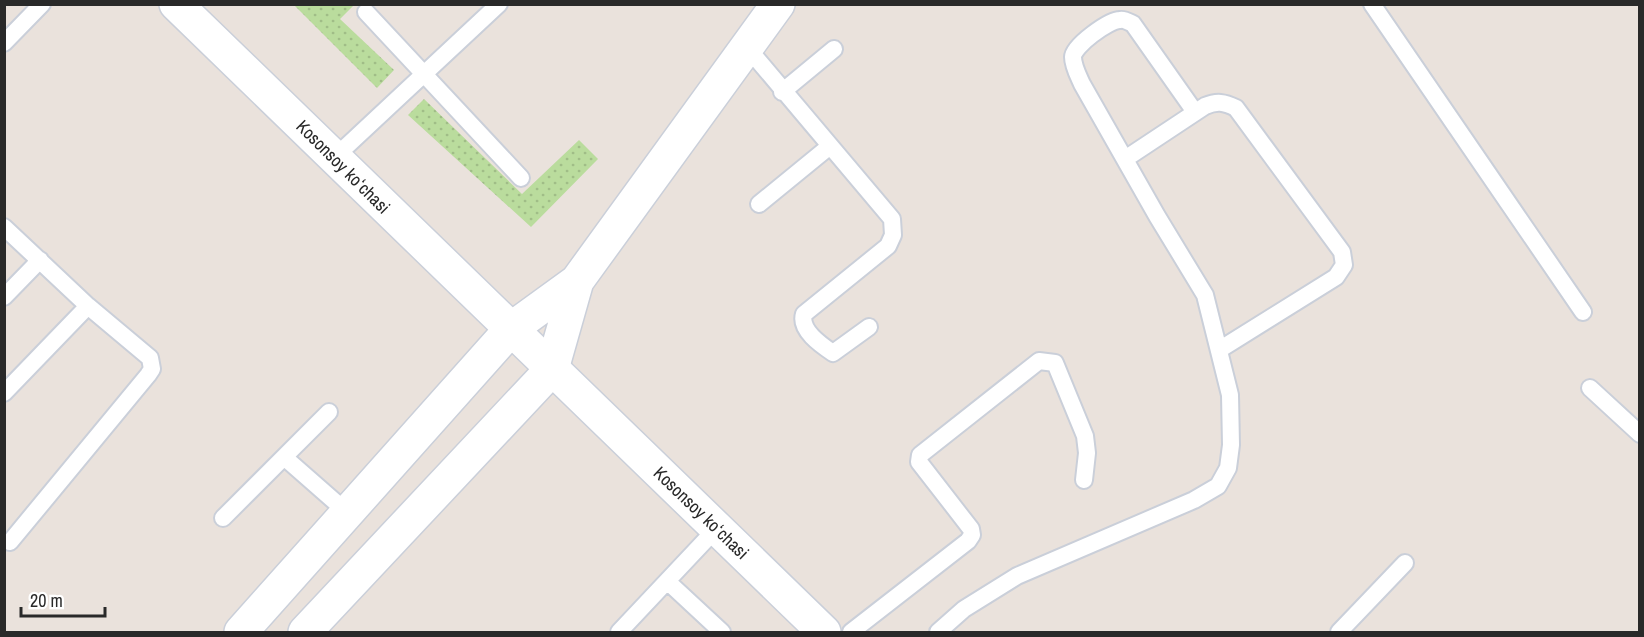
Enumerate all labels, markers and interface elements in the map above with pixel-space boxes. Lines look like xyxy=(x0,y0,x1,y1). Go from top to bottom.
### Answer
street label: Kosonsoy koʻchasi xyxy=(291,114,396,219)
street label: Kosonsoy koʻchasi xyxy=(648,461,755,565)
scale bar xyxy=(21,580,105,618)
text: 20 m xyxy=(30,588,63,613)

